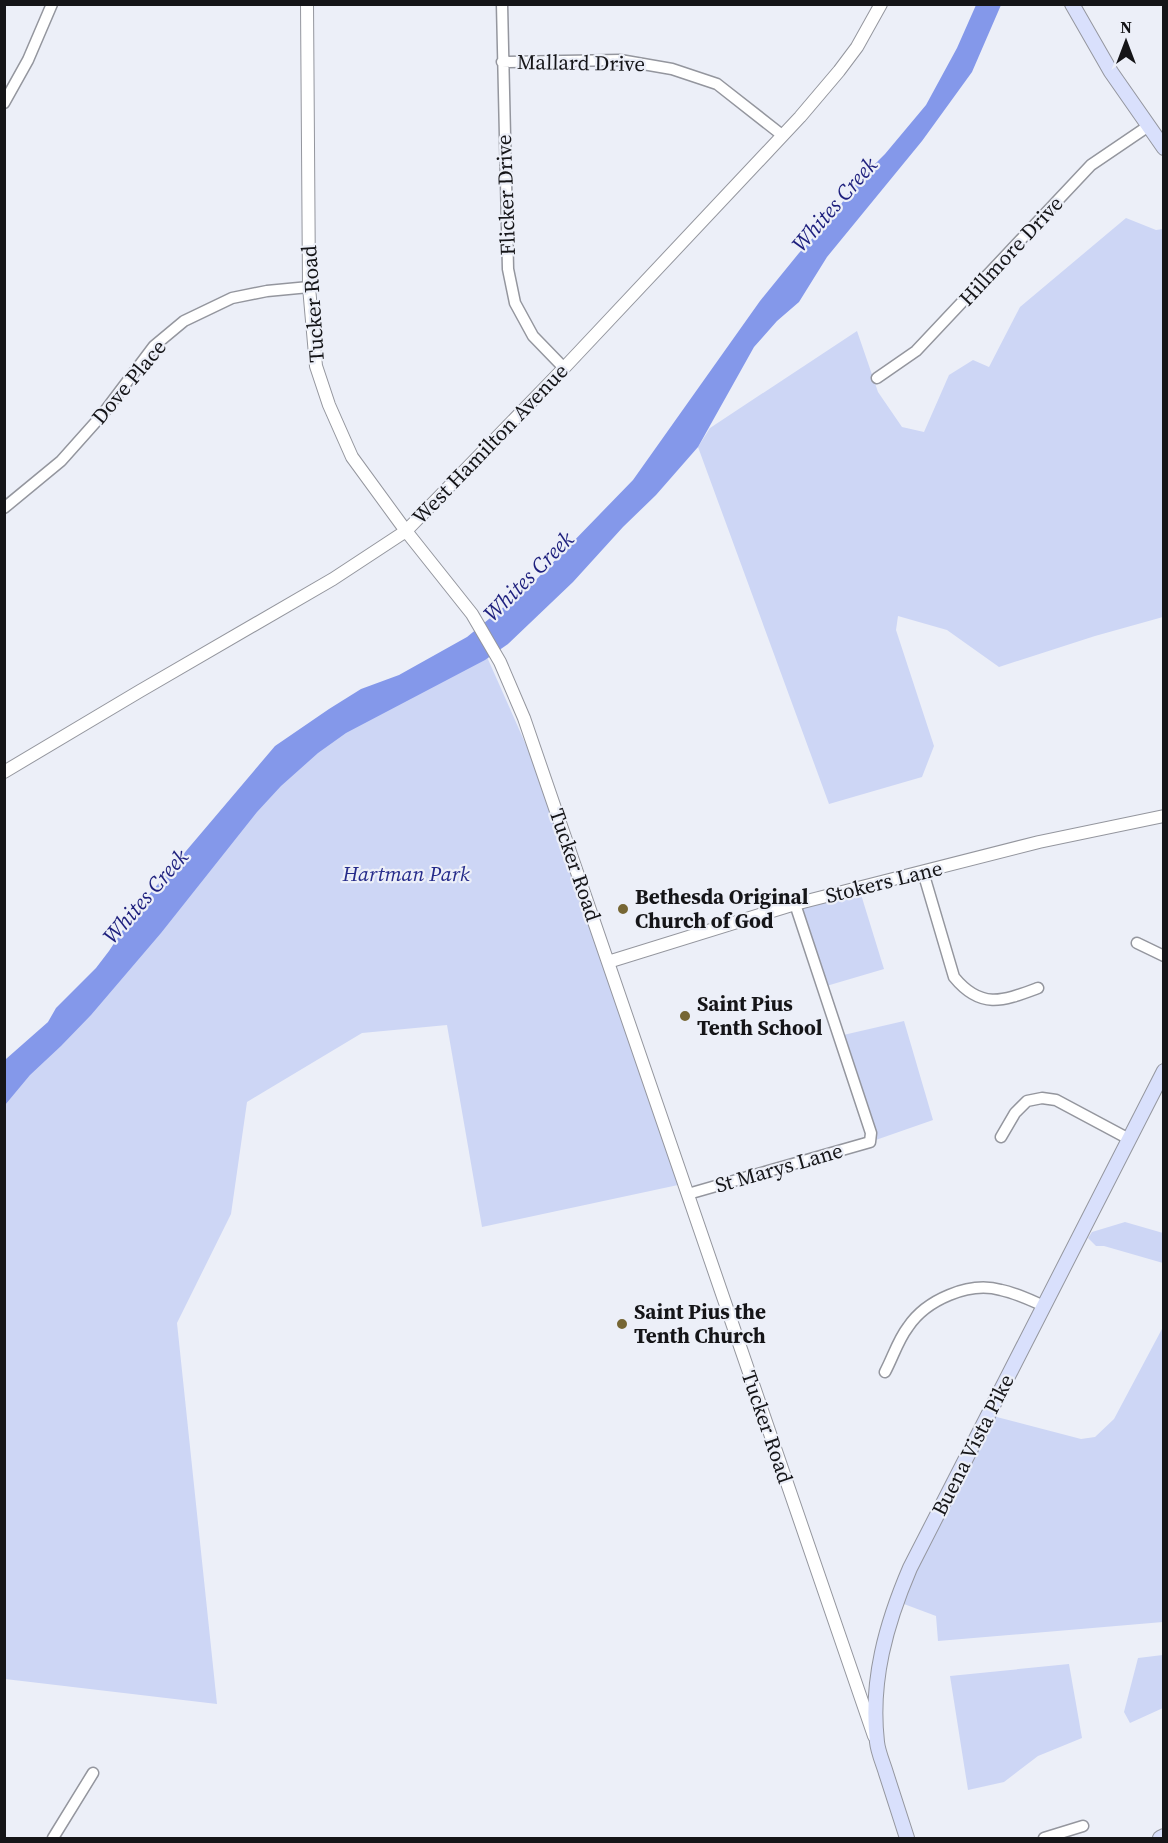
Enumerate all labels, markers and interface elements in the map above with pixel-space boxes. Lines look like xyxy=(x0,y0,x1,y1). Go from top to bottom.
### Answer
north arrow xyxy=(1096,12,1156,72)
text: N xyxy=(1120,16,1132,38)
street label: Mallard Drive xyxy=(517,47,645,78)
street label: Flicker Drive xyxy=(489,134,522,256)
water label: Whites Creek xyxy=(784,150,884,258)
street label: Hillmore Drive xyxy=(952,189,1069,312)
street label: Tucker Road xyxy=(294,244,331,364)
street label: Dove Place xyxy=(85,333,173,430)
street label: West Hamilton Avenue xyxy=(405,357,574,530)
water label: Whites Creek xyxy=(476,524,580,628)
street label: Tucker Road xyxy=(543,805,608,925)
water label: Whites Creek xyxy=(95,842,195,950)
street label: Stokers Lane xyxy=(822,853,945,910)
park label: Hartman Park xyxy=(341,859,470,888)
place label: Bethesda Original Church of God xyxy=(635,882,809,935)
marker: Bethesda Original Church of God xyxy=(616,902,630,916)
place label: Saint Pius Tenth School xyxy=(697,989,823,1042)
marker: Saint Pius Tenth School xyxy=(678,1009,692,1023)
street label: St Marys Lane xyxy=(712,1135,846,1200)
place label: Saint Pius the Tenth Church xyxy=(634,1297,766,1350)
marker: Saint Pius the Tenth Church xyxy=(615,1317,629,1331)
street label: Tucker Road xyxy=(735,1367,800,1487)
street label: Buena Vista Pike xyxy=(924,1369,1021,1520)

